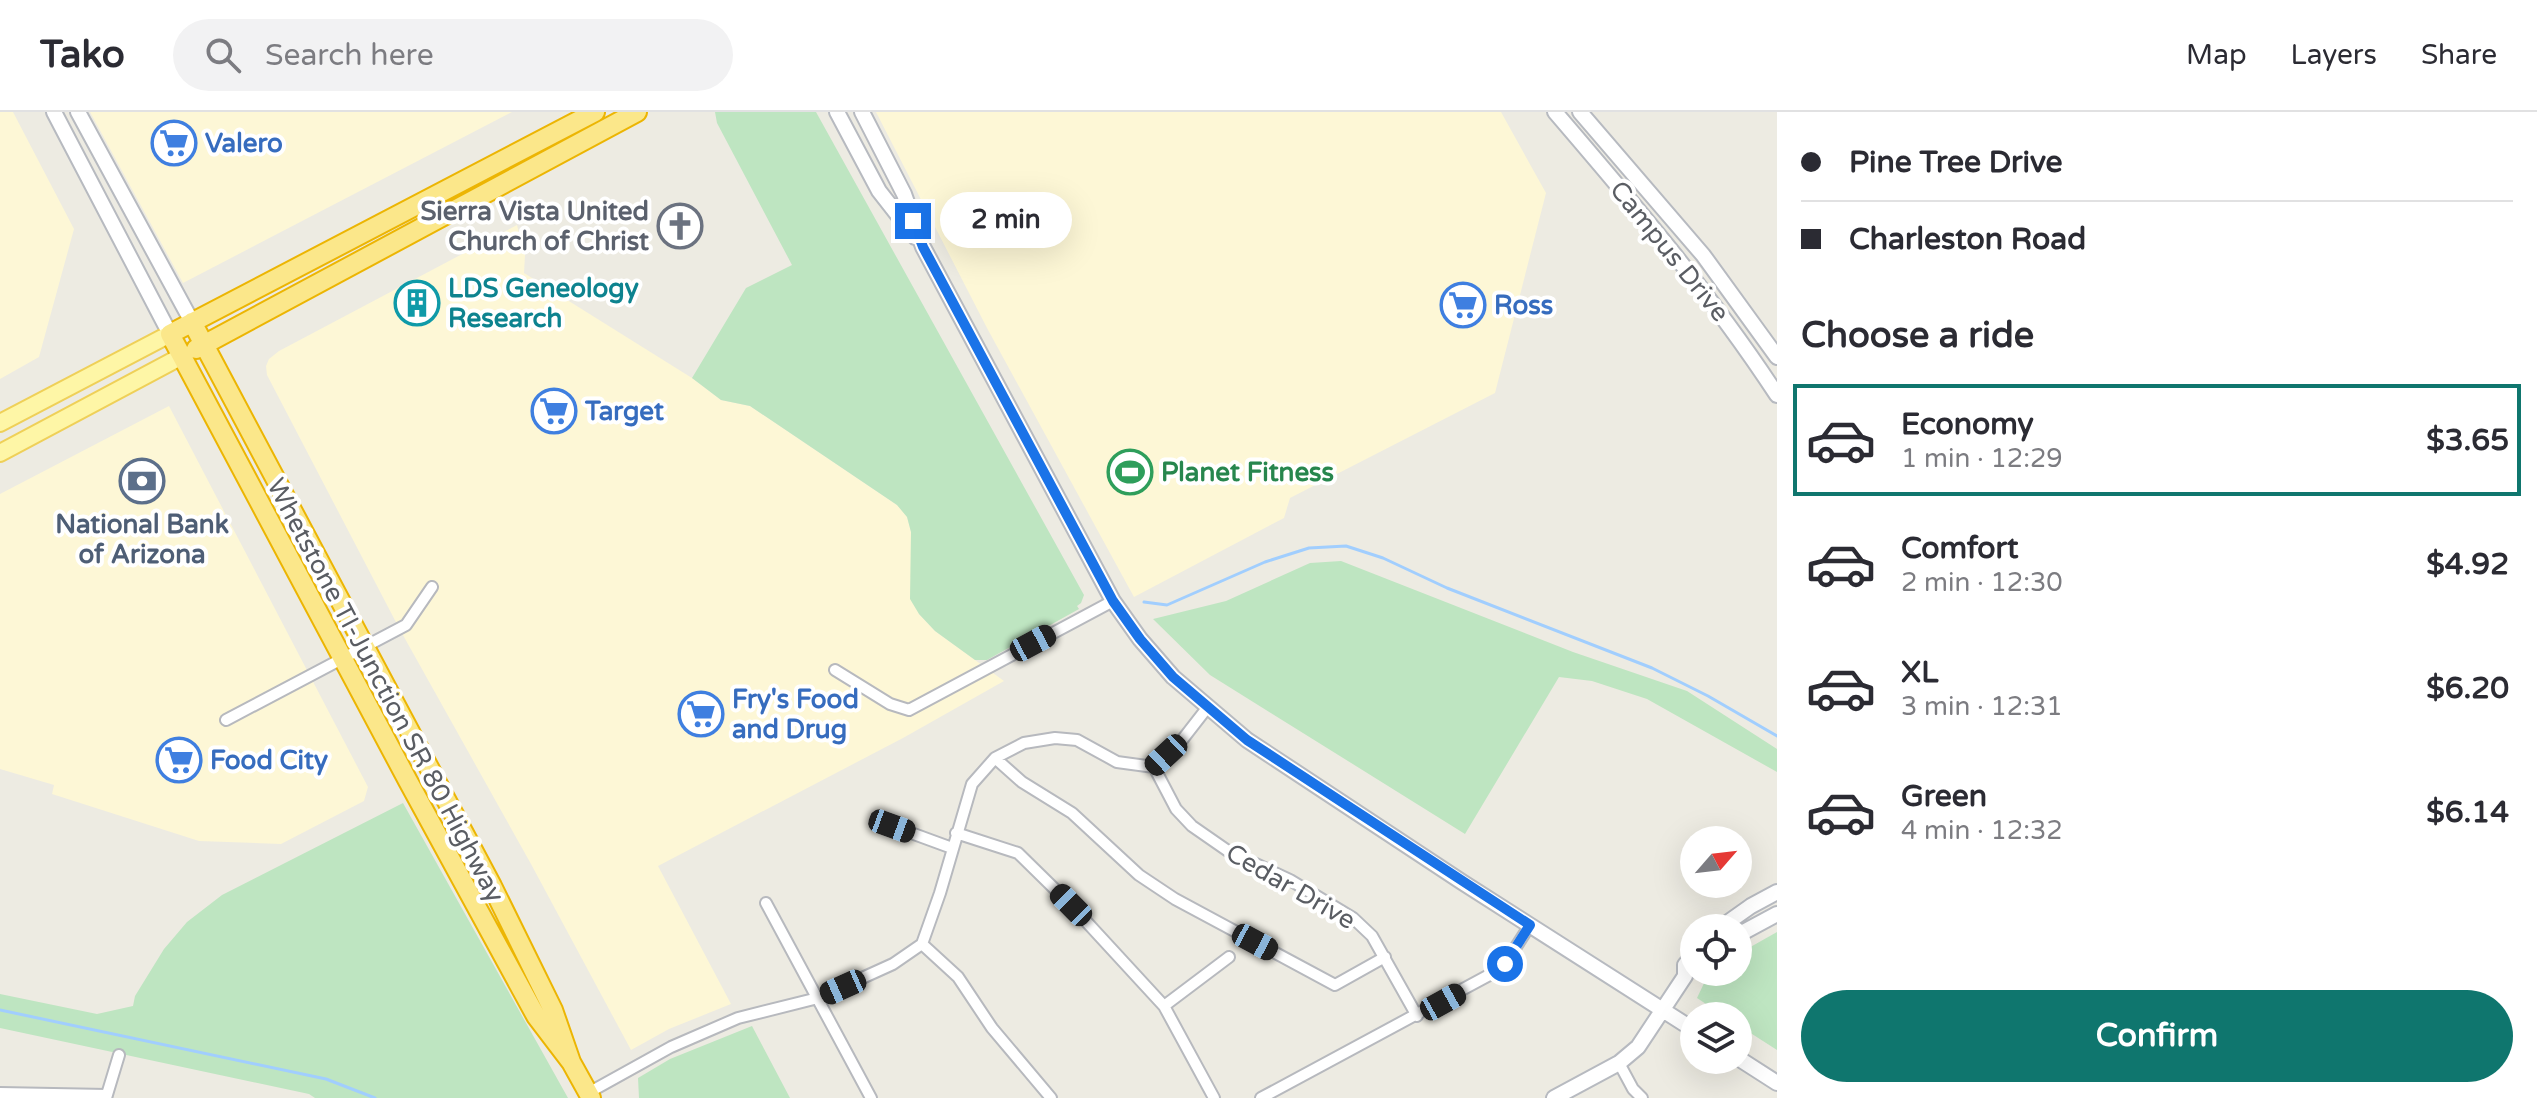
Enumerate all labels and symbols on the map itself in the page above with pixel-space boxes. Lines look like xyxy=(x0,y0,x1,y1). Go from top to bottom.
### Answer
supermarket icon: Valero xyxy=(150,119,198,167)
place label: Valero xyxy=(205,128,283,159)
street label: Campus Drive xyxy=(1603,175,1736,328)
callout: 2 min xyxy=(941,193,1073,249)
place label: Sierra Vista United Church of Christ xyxy=(420,196,649,257)
church icon: Sierra Vista United Church of Christ xyxy=(656,202,704,250)
route end xyxy=(895,203,931,239)
place label: LDS Geneology Research xyxy=(448,273,639,334)
building icon: LDS Geneology Research xyxy=(393,279,441,327)
supermarket icon: Ross xyxy=(1439,281,1487,329)
place label: Ross xyxy=(1494,290,1553,321)
supermarket icon: Target xyxy=(530,387,578,435)
place label: Target xyxy=(584,396,664,427)
sports icon: Planet Fitness xyxy=(1106,448,1154,496)
bank icon: National Bank of Arizona xyxy=(118,457,166,505)
place label: Planet Fitness xyxy=(1161,457,1334,488)
street label: Whetstone TI-Junction SR 80 Highway xyxy=(260,473,511,908)
place label: National Bank of Arizona xyxy=(55,509,229,570)
car xyxy=(1006,621,1060,665)
place label: Fry's Food and Drug xyxy=(732,684,859,745)
supermarket icon: Fry's Food and Drug xyxy=(677,690,725,738)
car xyxy=(1140,730,1192,780)
supermarket icon: Food City xyxy=(155,736,203,784)
place label: Food City xyxy=(210,745,328,776)
car xyxy=(865,807,919,845)
north arrow xyxy=(1680,826,1752,898)
street label: Cedar Drive xyxy=(1221,837,1361,936)
car xyxy=(1046,880,1096,930)
car xyxy=(1228,920,1282,964)
route start xyxy=(1487,946,1523,982)
car xyxy=(816,966,870,1008)
car xyxy=(1416,980,1470,1024)

